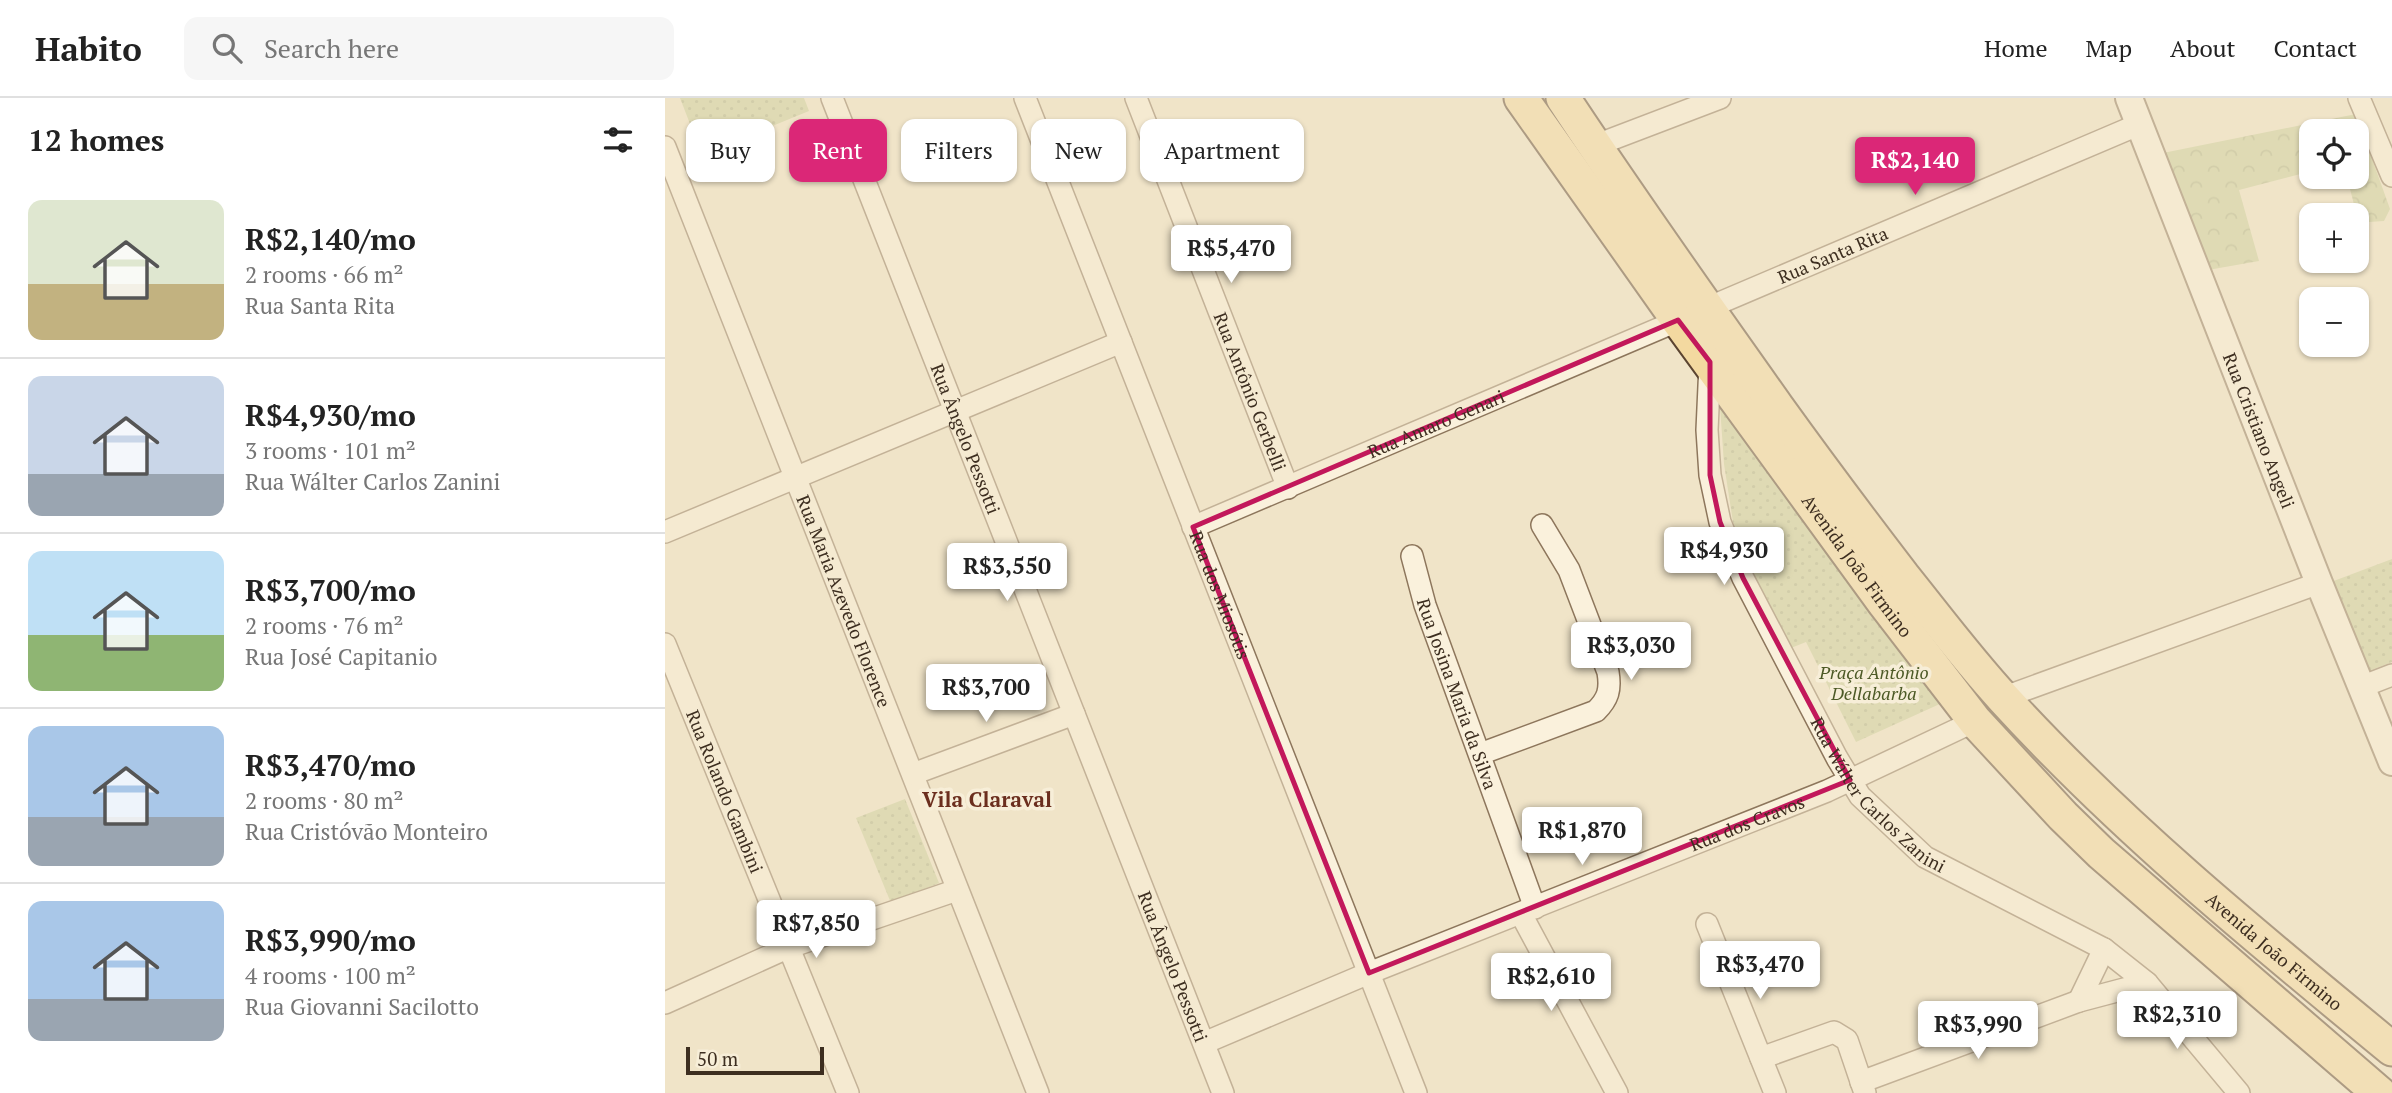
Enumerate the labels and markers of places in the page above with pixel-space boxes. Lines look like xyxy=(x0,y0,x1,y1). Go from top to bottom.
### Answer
pin: R$2,140 xyxy=(1850,138,1980,197)
pin: R$5,470 xyxy=(1166,226,1296,285)
pin: R$4,930 xyxy=(1659,528,1789,587)
pin: R$3,550 xyxy=(942,544,1072,603)
pin: R$3,030 xyxy=(1566,622,1696,682)
pin: R$3,700 xyxy=(921,664,1051,724)
pin: R$1,870 xyxy=(1517,808,1647,867)
pin: R$7,850 xyxy=(751,900,881,960)
pin: R$3,470 xyxy=(1695,942,1825,1001)
pin: R$2,610 xyxy=(1486,954,1616,1013)
pin: R$2,310 xyxy=(2112,992,2242,1051)
pin: R$3,990 xyxy=(1913,1002,2043,1061)

